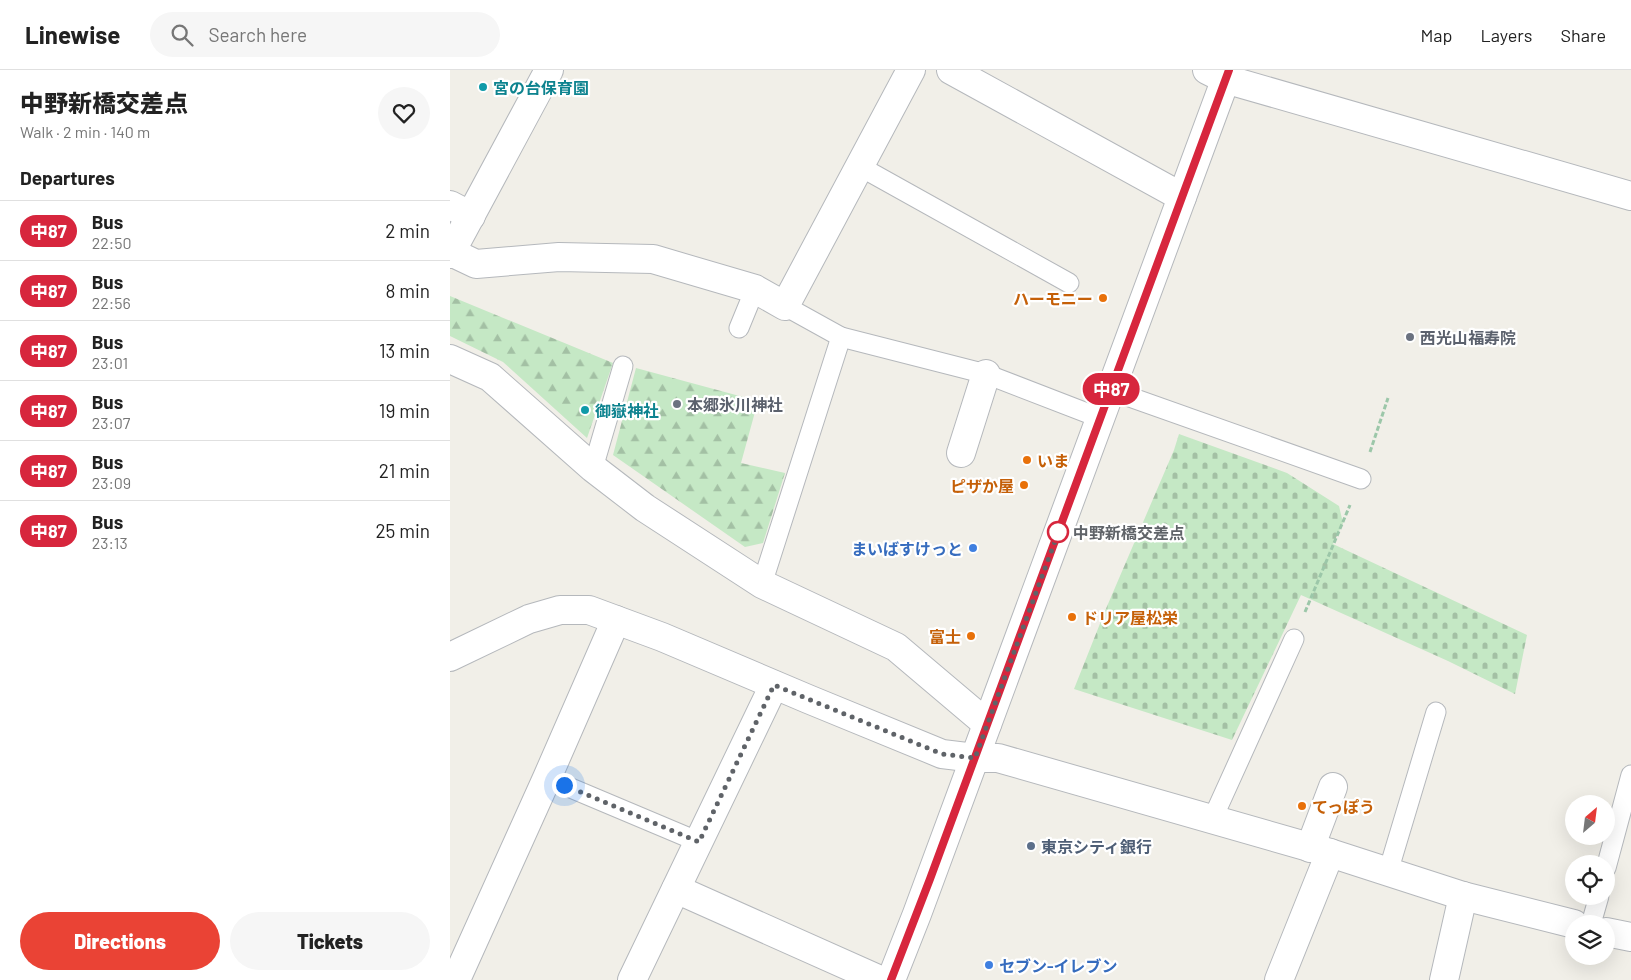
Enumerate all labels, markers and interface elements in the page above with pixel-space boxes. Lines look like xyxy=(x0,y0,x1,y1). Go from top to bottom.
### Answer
search box xyxy=(150,12,500,57)
text: Linewise xyxy=(25,20,120,49)
icon: search xyxy=(168,21,196,49)
text: Search here xyxy=(208,23,307,46)
text: Map xyxy=(1420,24,1452,46)
text: Layers xyxy=(1480,24,1533,46)
text: Share xyxy=(1561,24,1606,46)
place label: 宮の台保育園 xyxy=(493,78,589,97)
marker: 宮の台保育園 xyxy=(477,81,489,93)
button: heart xyxy=(378,87,430,139)
text: 中野新橋交差点 xyxy=(20,88,188,117)
text: Walk · 2 min · 140 m xyxy=(20,122,150,141)
text: Departures xyxy=(20,166,115,189)
text: Bus xyxy=(92,210,123,233)
text: 2 min xyxy=(385,219,430,242)
text: 中87 xyxy=(30,220,67,242)
text: 22:50 xyxy=(92,233,132,252)
text: Bus xyxy=(92,270,123,293)
text: 8 min xyxy=(386,279,430,302)
text: 中87 xyxy=(30,280,67,302)
place label: ハーモニー xyxy=(1013,289,1093,308)
marker: ハーモニー xyxy=(1097,292,1109,304)
text: 22:56 xyxy=(92,293,131,312)
place label: 西光山福寿院 xyxy=(1420,328,1516,347)
text: Bus xyxy=(92,330,123,353)
marker: 西光山福寿院 xyxy=(1404,331,1416,343)
text: 13 min xyxy=(379,339,430,362)
text: 中87 xyxy=(30,340,67,362)
text: 23:01 xyxy=(92,353,128,372)
line badge: 中87 xyxy=(1082,373,1140,405)
text: 中87 xyxy=(1093,378,1129,400)
text: Bus xyxy=(92,390,123,413)
place label: 本郷氷川神社 xyxy=(687,395,783,414)
marker: 本郷氷川神社 xyxy=(671,398,683,410)
text: 19 min xyxy=(379,399,430,422)
text: 中87 xyxy=(30,400,67,422)
place label: 御嶽神社 xyxy=(595,401,659,420)
marker: 御嶽神社 xyxy=(579,404,591,416)
text: 23:07 xyxy=(92,413,130,432)
text: Bus xyxy=(92,450,123,473)
place label: いま xyxy=(1037,451,1069,470)
marker: いま xyxy=(1021,454,1033,466)
text: 21 min xyxy=(379,459,430,482)
text: 中87 xyxy=(30,460,67,482)
text: 23:09 xyxy=(92,473,131,492)
place label: ピザか屋 xyxy=(950,476,1014,495)
marker: ピザか屋 xyxy=(1018,479,1030,491)
text: Bus xyxy=(92,510,123,533)
text: 25 min xyxy=(375,519,430,542)
text: 中87 xyxy=(30,520,67,542)
marker: 中野新橋交差点 xyxy=(1047,521,1069,543)
place label: 中野新橋交差点 xyxy=(1073,523,1185,542)
text: 23:13 xyxy=(92,533,128,552)
place label: まいばすけっと xyxy=(851,539,963,558)
marker: まいばすけっと xyxy=(967,542,979,554)
place label: ドリア屋松栄 xyxy=(1082,608,1178,627)
marker: ドリア屋松栄 xyxy=(1066,611,1078,623)
place label: 富士 xyxy=(929,627,961,646)
marker: 富士 xyxy=(965,630,977,642)
your location xyxy=(552,773,577,798)
north arrow xyxy=(1565,795,1615,845)
map controls xyxy=(1565,795,1615,965)
place label: てっぽう xyxy=(1312,797,1375,816)
marker: てっぽう xyxy=(1296,800,1308,812)
place label: 東京シティ銀行 xyxy=(1041,837,1152,856)
marker: 東京シティ銀行 xyxy=(1025,840,1037,852)
button: locate xyxy=(1565,855,1615,905)
button: Directions xyxy=(20,912,220,970)
button: Tickets xyxy=(230,912,430,970)
button: layers xyxy=(1565,915,1615,965)
place label: セブン-イレブン xyxy=(999,956,1118,975)
marker: セブン-イレブン xyxy=(983,959,995,971)

